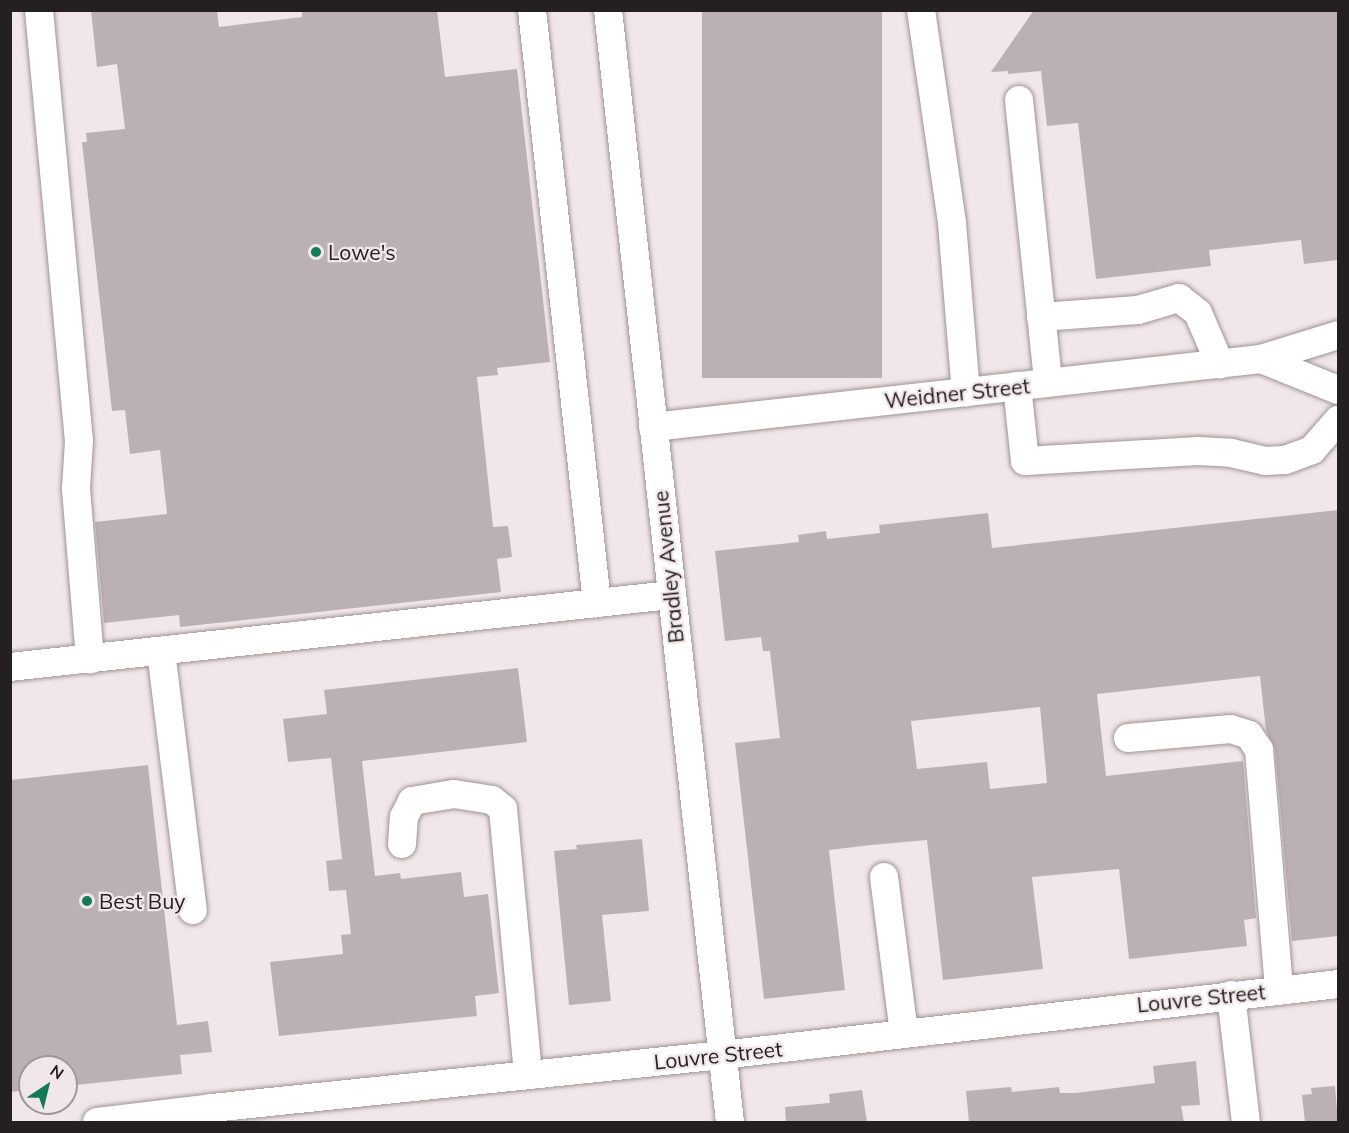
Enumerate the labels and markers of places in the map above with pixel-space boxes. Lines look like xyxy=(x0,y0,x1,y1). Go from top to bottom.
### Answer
place label: Lowe's xyxy=(328,239,396,265)
marker: Lowe's xyxy=(309,245,323,259)
place label: Best Buy xyxy=(99,888,185,914)
marker: Best Buy xyxy=(80,894,94,908)

